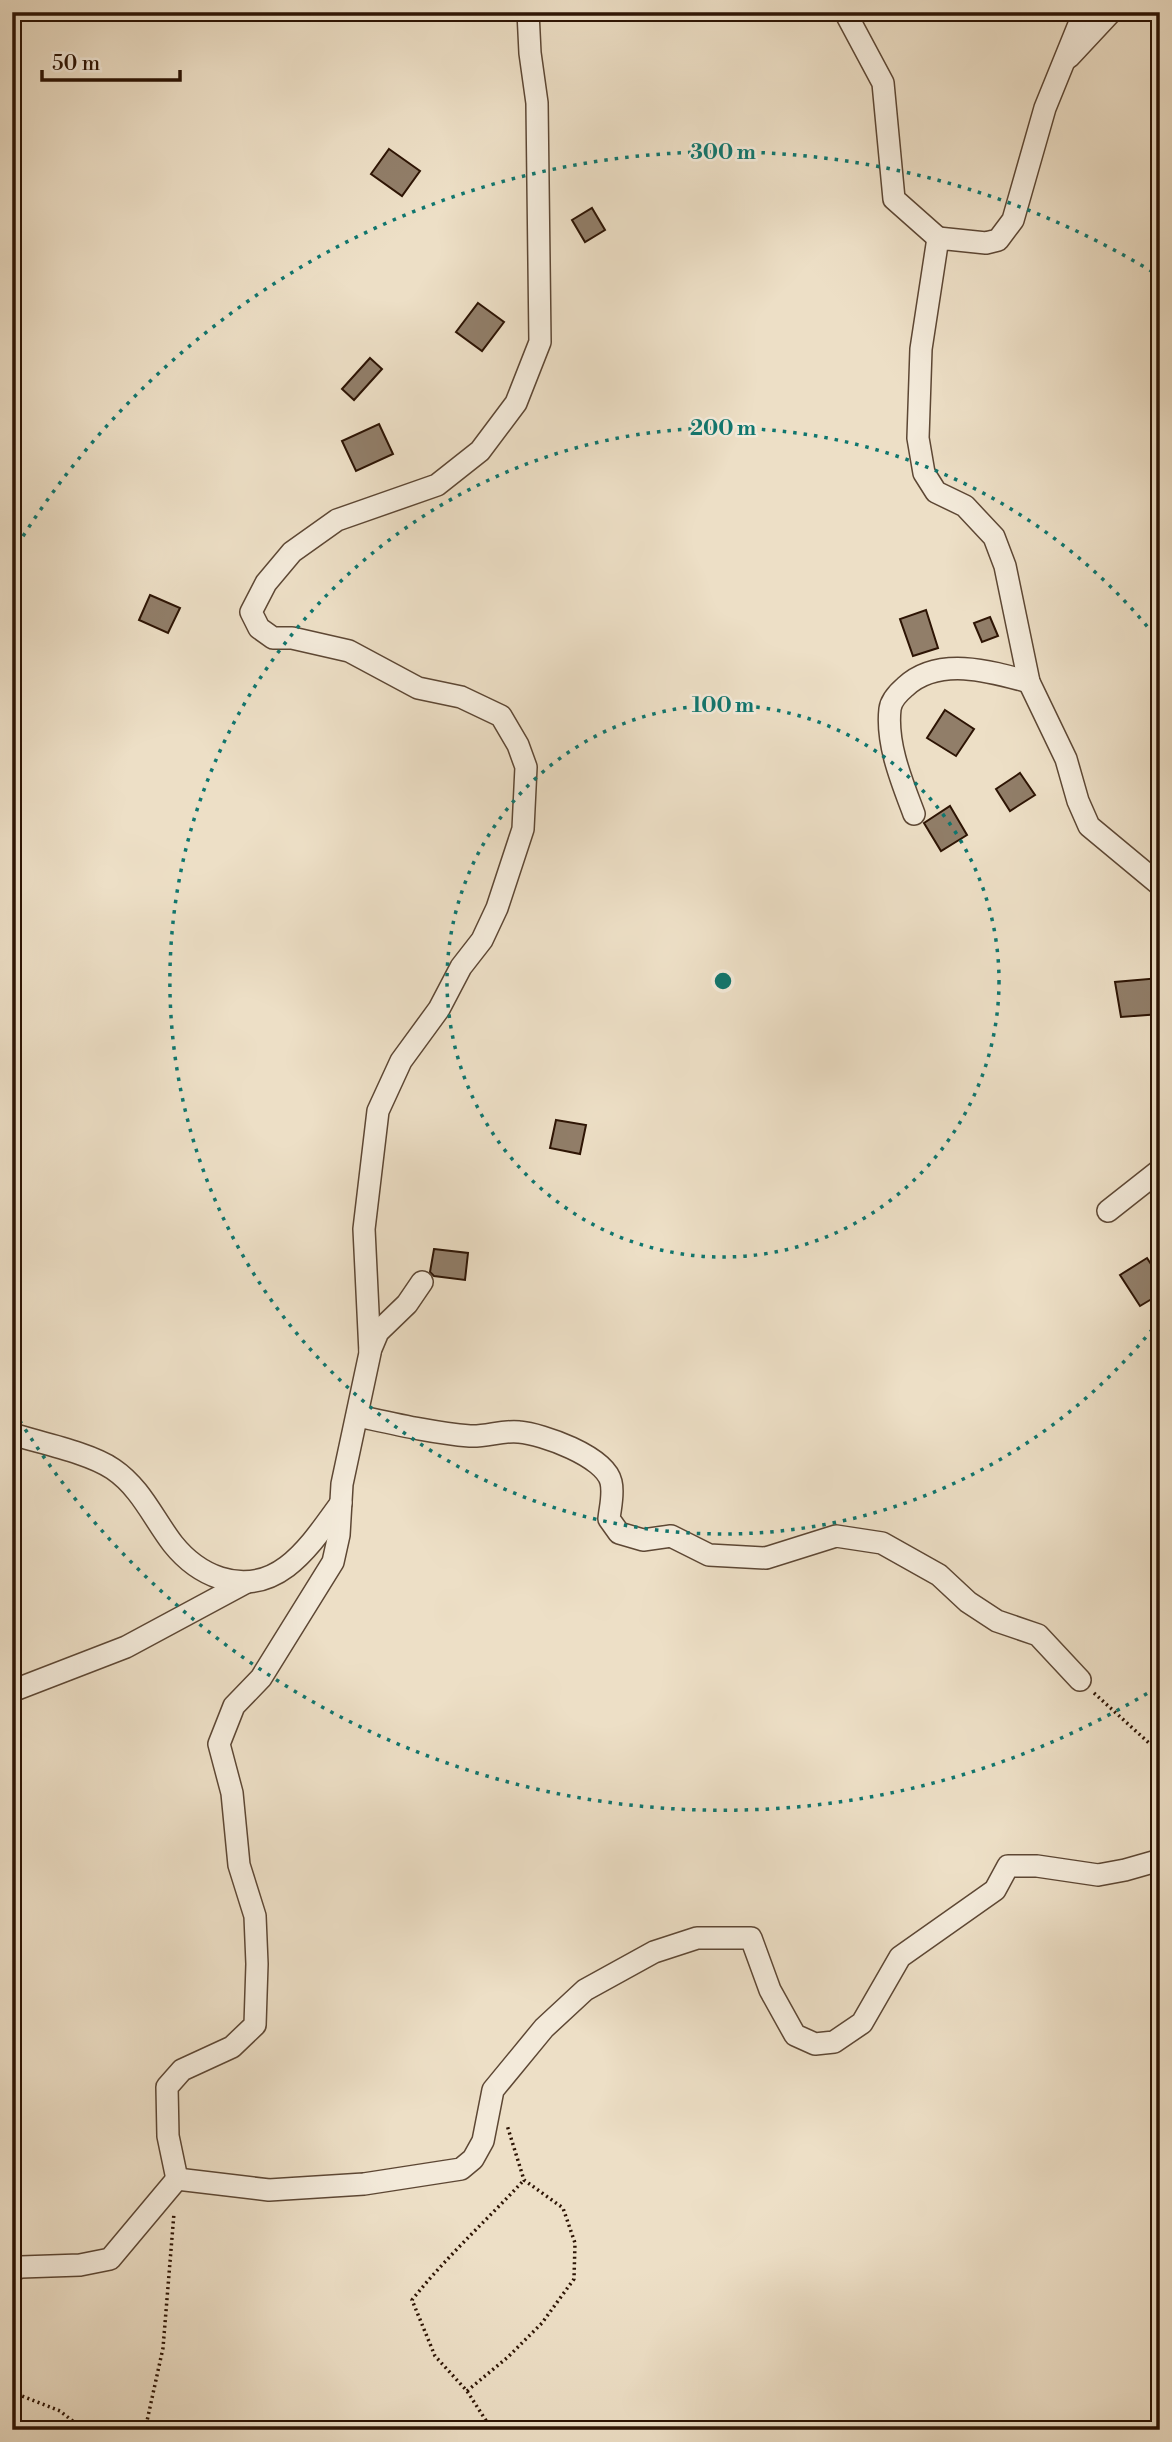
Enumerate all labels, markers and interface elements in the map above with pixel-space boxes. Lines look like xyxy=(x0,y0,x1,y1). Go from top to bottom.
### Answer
scale bar xyxy=(42,38,180,82)
text: 50 m xyxy=(52,51,100,77)
text: 300 m xyxy=(690,140,756,166)
text: 200 m xyxy=(690,416,756,442)
text: 100 m xyxy=(692,693,754,719)
centre of rings xyxy=(711,969,735,993)

